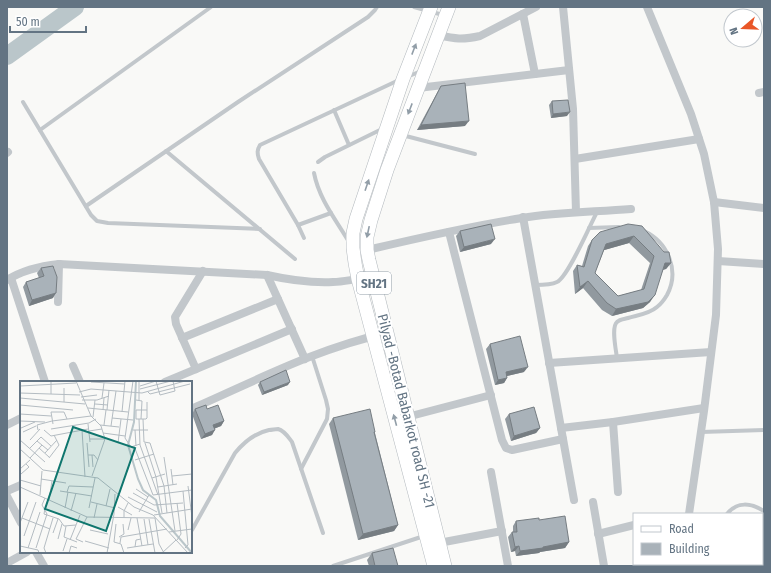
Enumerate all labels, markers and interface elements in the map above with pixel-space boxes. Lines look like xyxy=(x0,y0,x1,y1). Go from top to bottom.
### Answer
scale bar xyxy=(10,8,86,34)
north arrow xyxy=(723,8,763,48)
text: 50 m xyxy=(16,15,40,29)
text: N xyxy=(727,26,741,36)
one-way arrow xyxy=(412,43,418,55)
one-way arrow xyxy=(407,103,413,115)
one-way arrow xyxy=(364,179,370,191)
one-way arrow xyxy=(365,226,371,238)
road number: SH21 xyxy=(357,272,391,294)
street label: Pilyad -Botad Babarkot road SH -21 xyxy=(374,312,438,510)
inset map xyxy=(20,381,192,553)
one-way arrow xyxy=(392,414,398,426)
legend xyxy=(633,513,763,565)
text: Road xyxy=(669,522,694,536)
text: Building xyxy=(669,542,710,556)

